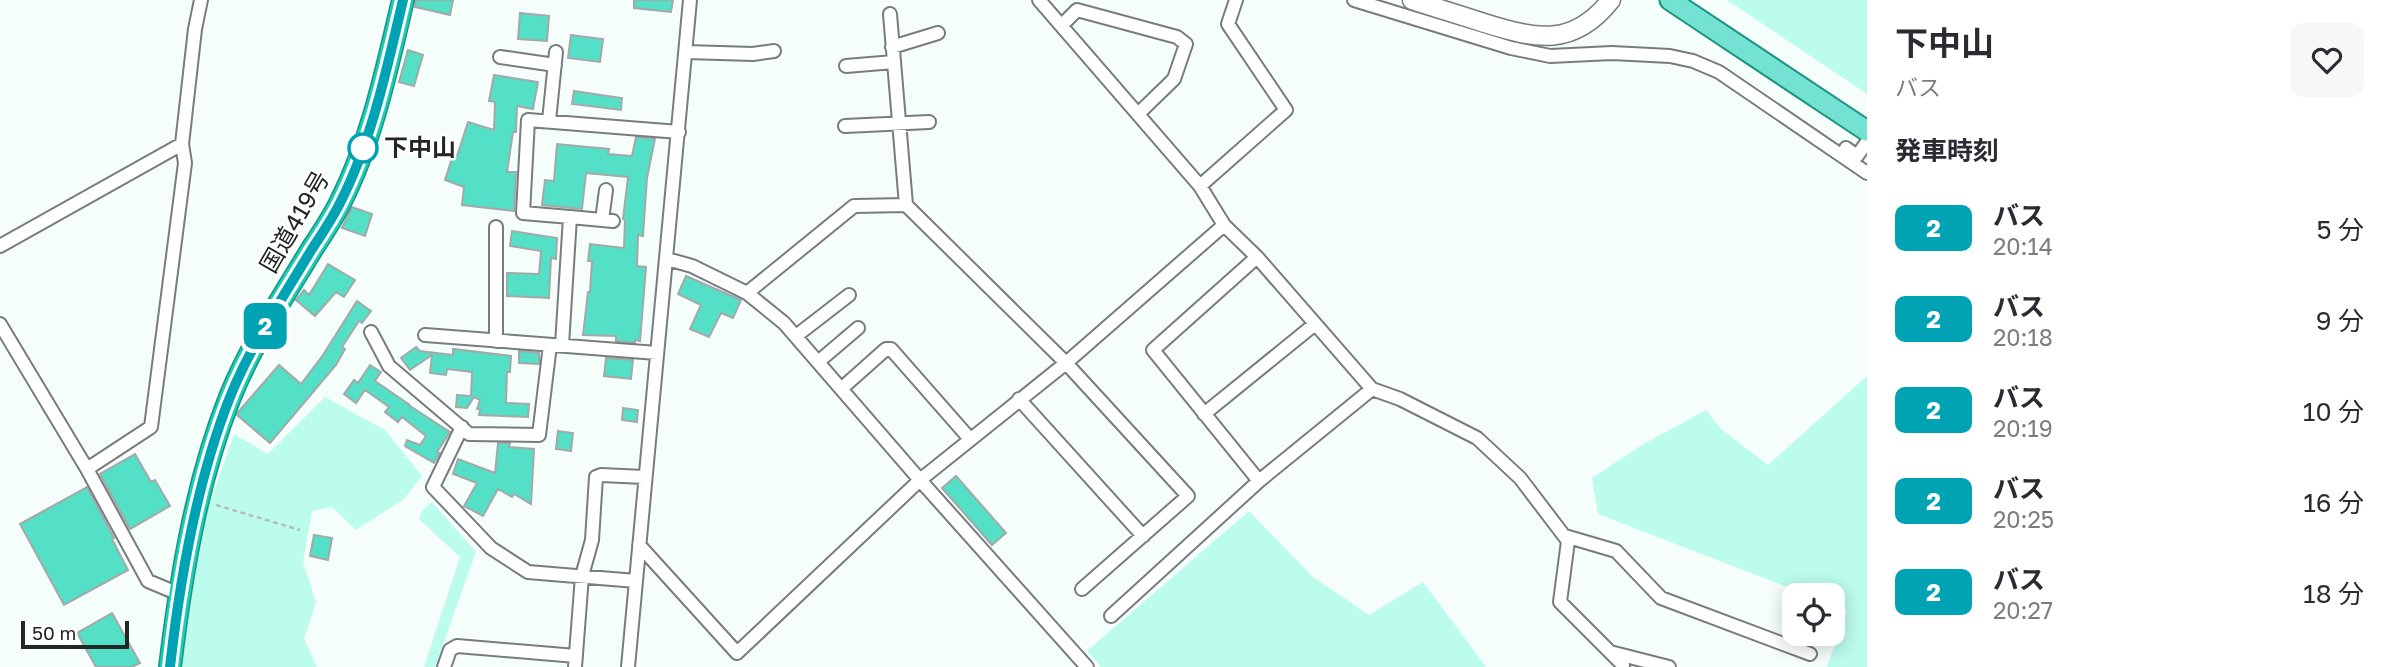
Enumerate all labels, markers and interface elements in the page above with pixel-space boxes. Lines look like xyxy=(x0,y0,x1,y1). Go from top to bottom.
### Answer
text: 下中山 xyxy=(1895,23,1994,62)
button: heart xyxy=(2290,23,2364,97)
text: バス xyxy=(1895,73,1941,101)
place label: 下中山 xyxy=(384,132,456,161)
marker: 下中山 xyxy=(348,133,378,163)
text: 発車時刻 xyxy=(1895,135,1999,166)
street label: 国道419号 xyxy=(253,165,334,277)
text: バス xyxy=(1993,200,2045,231)
text: 2 xyxy=(1926,213,1941,242)
text: 5 分 xyxy=(2316,214,2364,245)
text: 20:14 xyxy=(1993,232,2053,260)
text: バス xyxy=(1993,291,2045,322)
line badge: 2 xyxy=(242,303,288,349)
text: 2 xyxy=(1926,304,1941,333)
text: 9 分 xyxy=(2316,305,2364,336)
text: 2 xyxy=(258,311,272,340)
text: 20:18 xyxy=(1993,323,2053,351)
text: バス xyxy=(1993,382,2045,413)
text: 2 xyxy=(1926,395,1941,424)
text: 10 分 xyxy=(2303,396,2364,427)
text: 20:19 xyxy=(1993,414,2053,442)
text: バス xyxy=(1993,473,2045,504)
text: 2 xyxy=(1926,486,1941,515)
text: 16 分 xyxy=(2303,487,2364,518)
text: 20:25 xyxy=(1993,505,2054,533)
text: バス xyxy=(1993,564,2045,595)
text: 2 xyxy=(1926,577,1941,606)
text: 18 分 xyxy=(2303,578,2364,609)
map controls xyxy=(1782,583,1845,646)
button: locate xyxy=(1782,583,1845,646)
text: 20:27 xyxy=(1993,596,2053,624)
scale bar xyxy=(21,618,130,650)
text: 50 m xyxy=(32,621,76,644)

